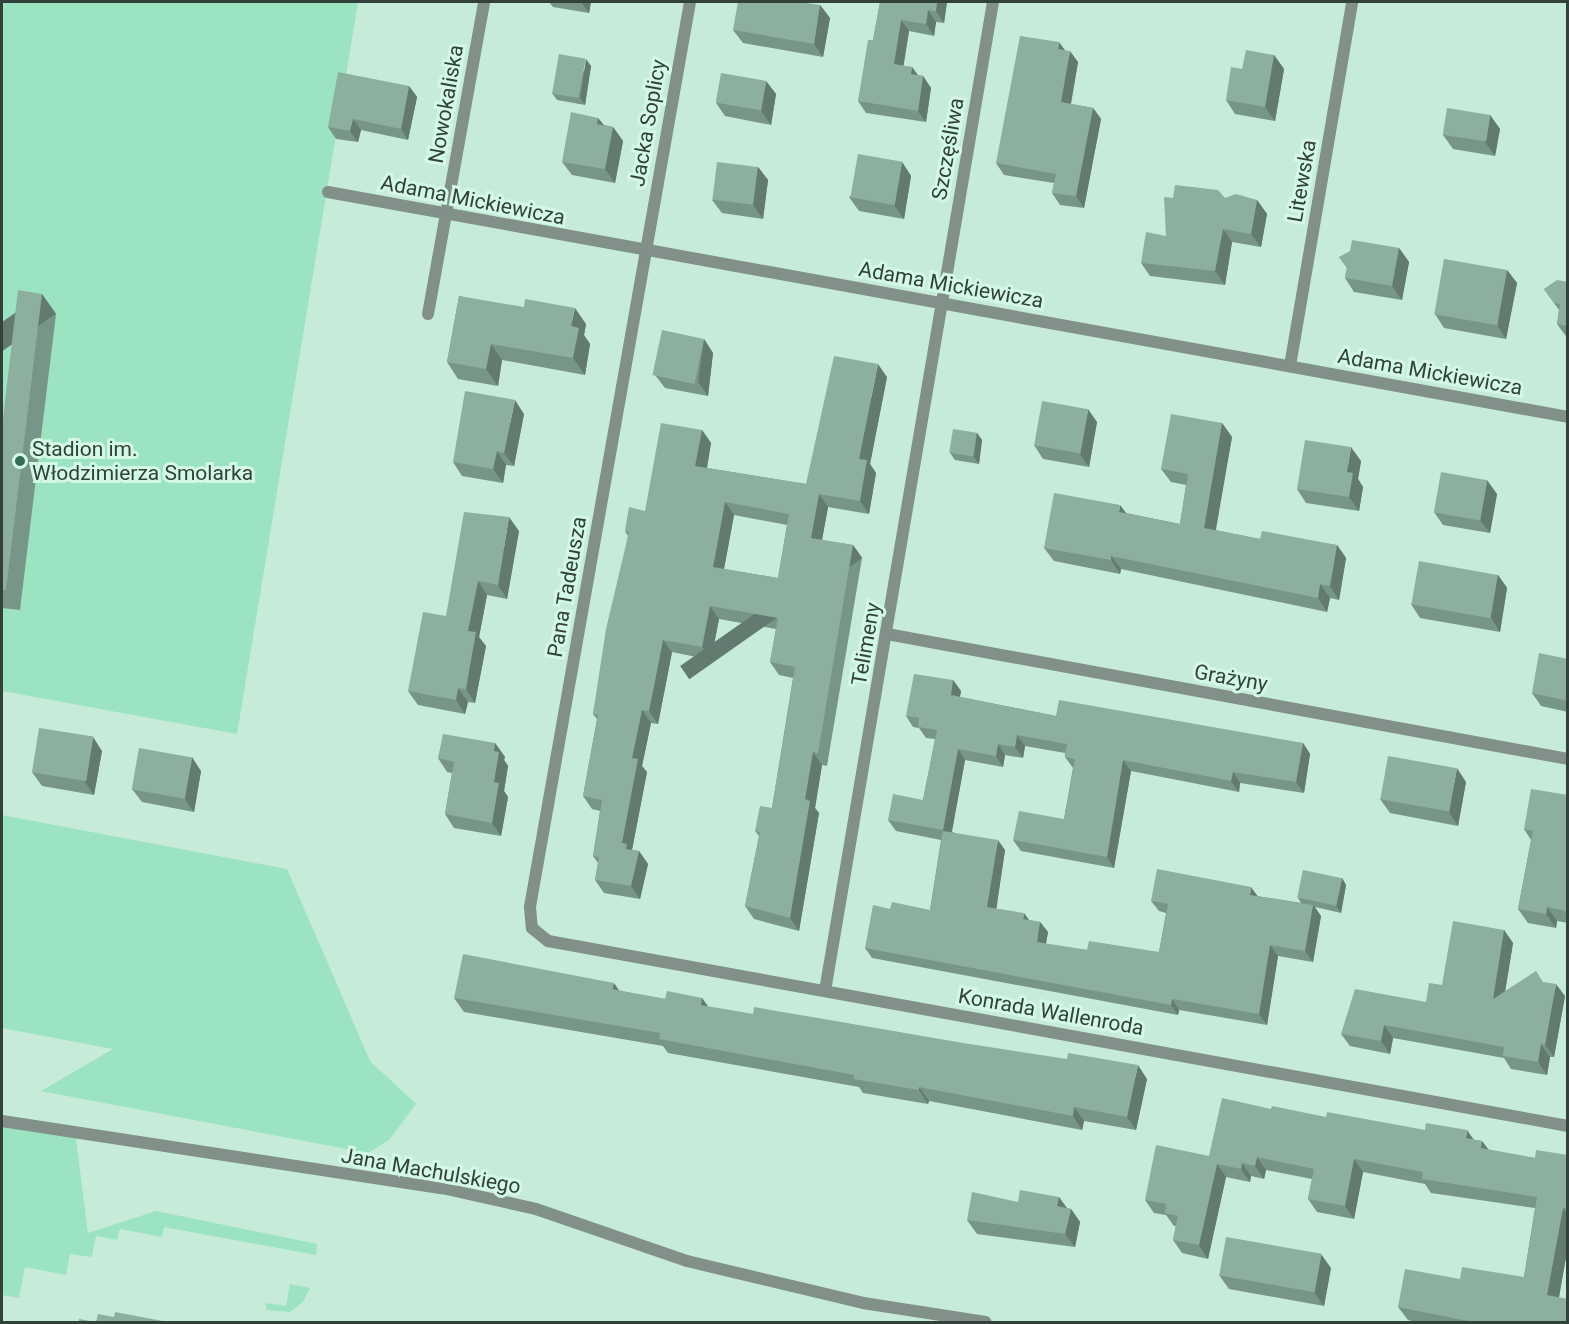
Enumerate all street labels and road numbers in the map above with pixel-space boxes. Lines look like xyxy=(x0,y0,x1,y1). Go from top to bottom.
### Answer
street label: Nowokaliska xyxy=(423,43,469,165)
street label: Jacka Soplicy xyxy=(624,57,672,189)
street label: Szczęśliwa xyxy=(927,96,969,202)
street label: Litewska xyxy=(1282,138,1322,224)
street label: Adama Mickiewicza xyxy=(379,170,567,230)
street label: Adama Mickiewicza xyxy=(857,256,1045,314)
street label: Adama Mickiewicza xyxy=(1336,343,1524,401)
street label: Pana Tadeusza xyxy=(542,514,592,660)
street label: Telimeny xyxy=(846,600,886,688)
street label: Grażyny xyxy=(1192,659,1270,697)
street label: Konrada Wallenroda xyxy=(956,983,1146,1041)
street label: Jana Machulskiego xyxy=(339,1143,523,1199)

